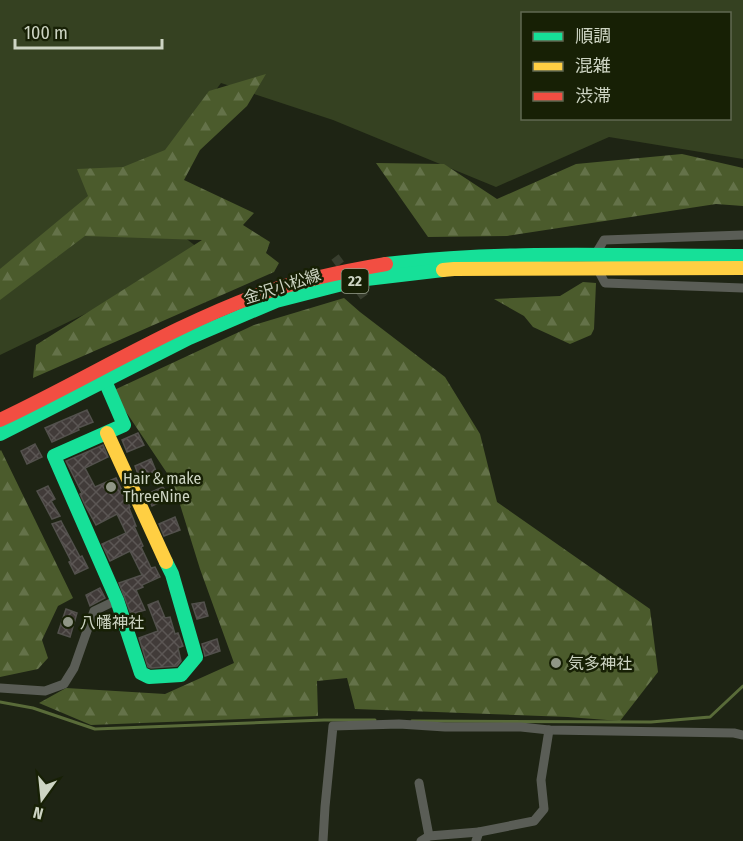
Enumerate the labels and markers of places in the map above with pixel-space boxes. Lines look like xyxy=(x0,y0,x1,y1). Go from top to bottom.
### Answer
place label: Hair＆make ThreeNine xyxy=(123,469,202,506)
marker: Hair＆make ThreeNine xyxy=(104,480,118,494)
place label: 八幡神社 xyxy=(80,613,144,632)
marker: 八幡神社 xyxy=(61,615,75,629)
place label: 気多神社 xyxy=(568,654,632,673)
marker: 気多神社 xyxy=(549,656,563,670)

